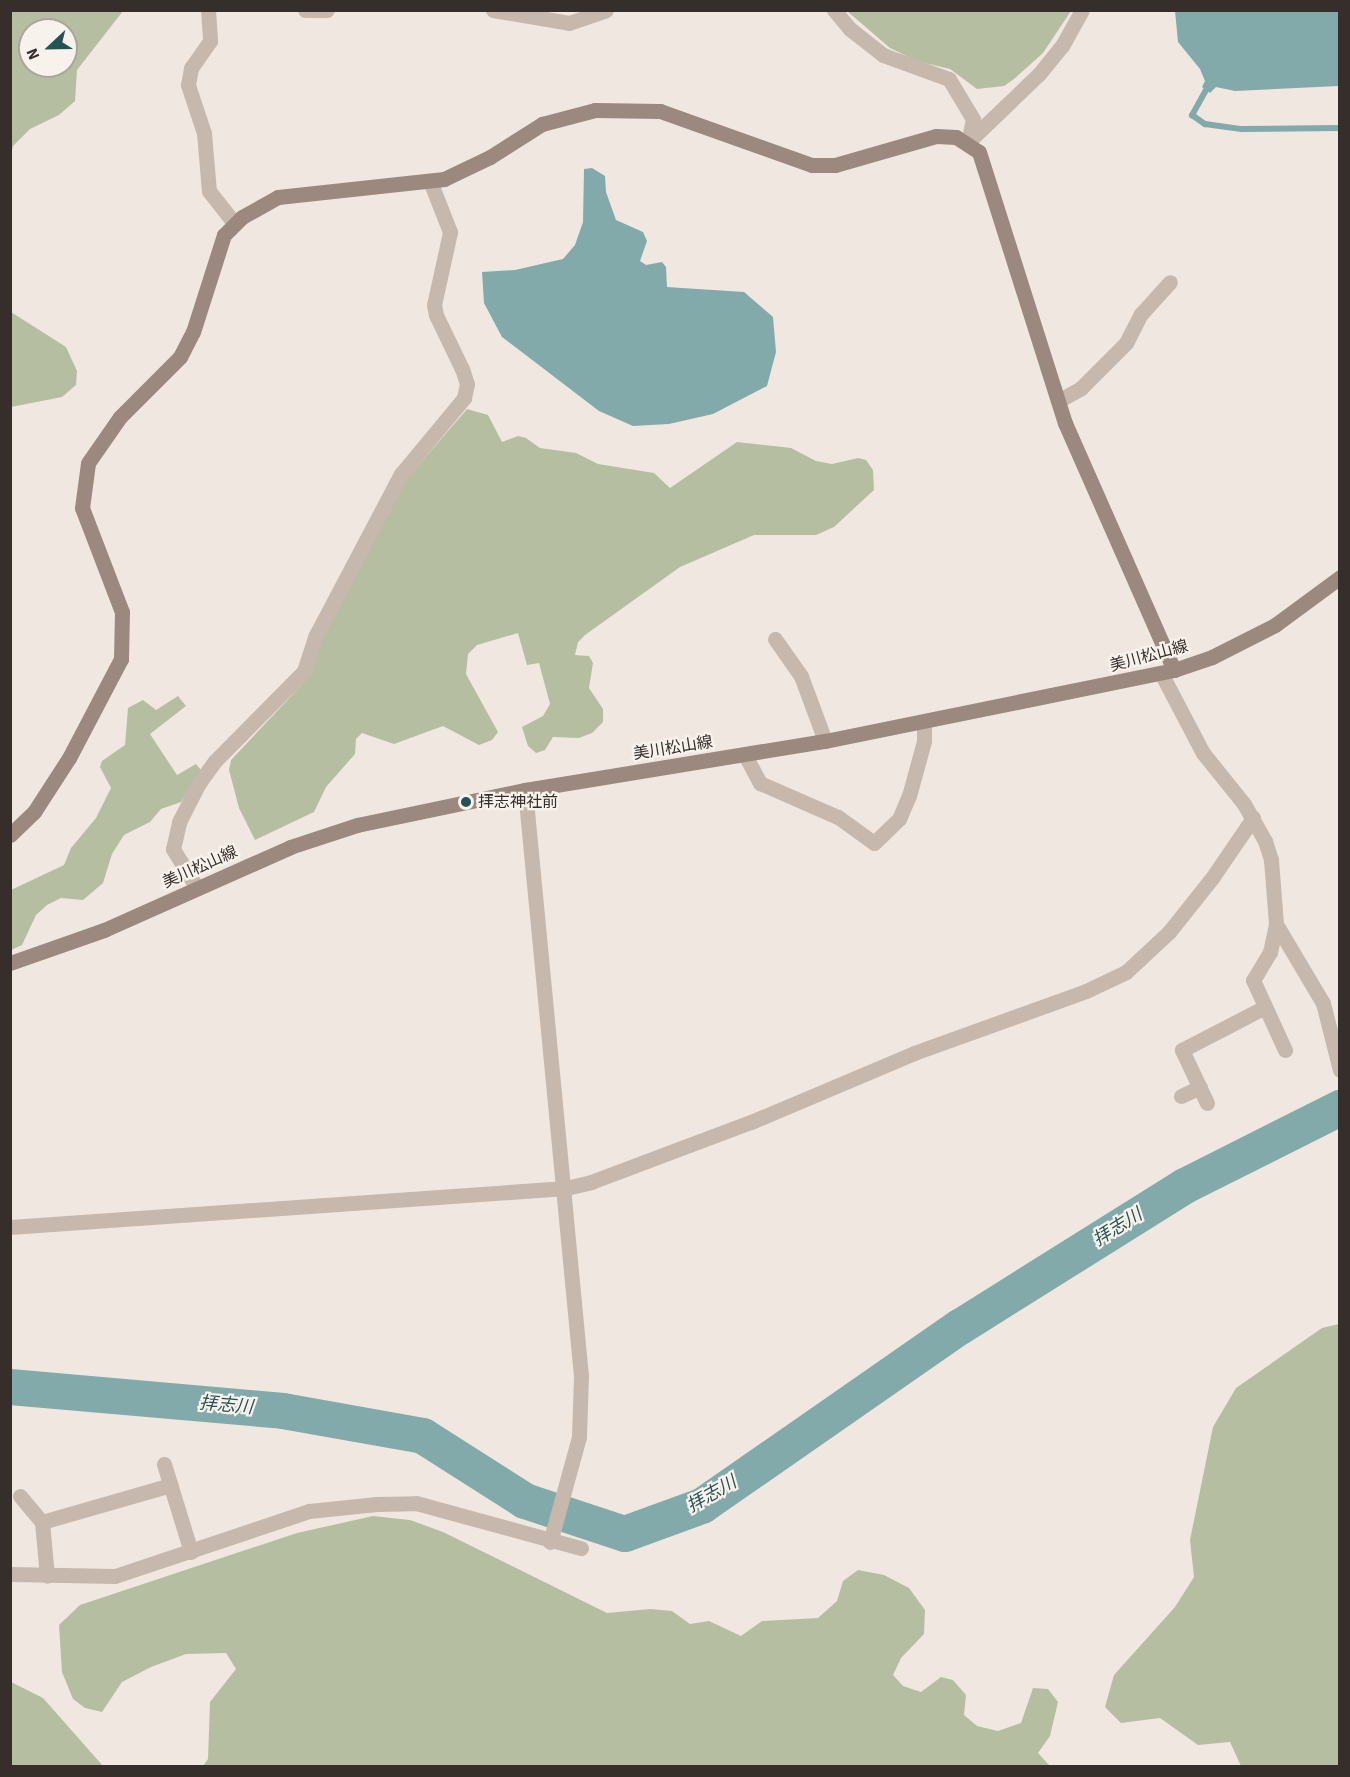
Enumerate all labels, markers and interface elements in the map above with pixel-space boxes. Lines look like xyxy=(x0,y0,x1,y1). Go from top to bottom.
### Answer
north arrow xyxy=(18,18,78,78)
text: N xyxy=(21,45,45,63)
street label: 美川松山線 xyxy=(1108,636,1190,676)
street label: 美川松山線 xyxy=(632,732,714,764)
place label: 拝志神社前 xyxy=(478,792,558,812)
marker: 拝志神社前 xyxy=(459,795,473,809)
street label: 美川松山線 xyxy=(160,842,240,892)
water label: 拝志川 xyxy=(1089,1205,1147,1251)
water label: 拝志川 xyxy=(198,1393,254,1419)
water label: 拝志川 xyxy=(683,1472,741,1518)

